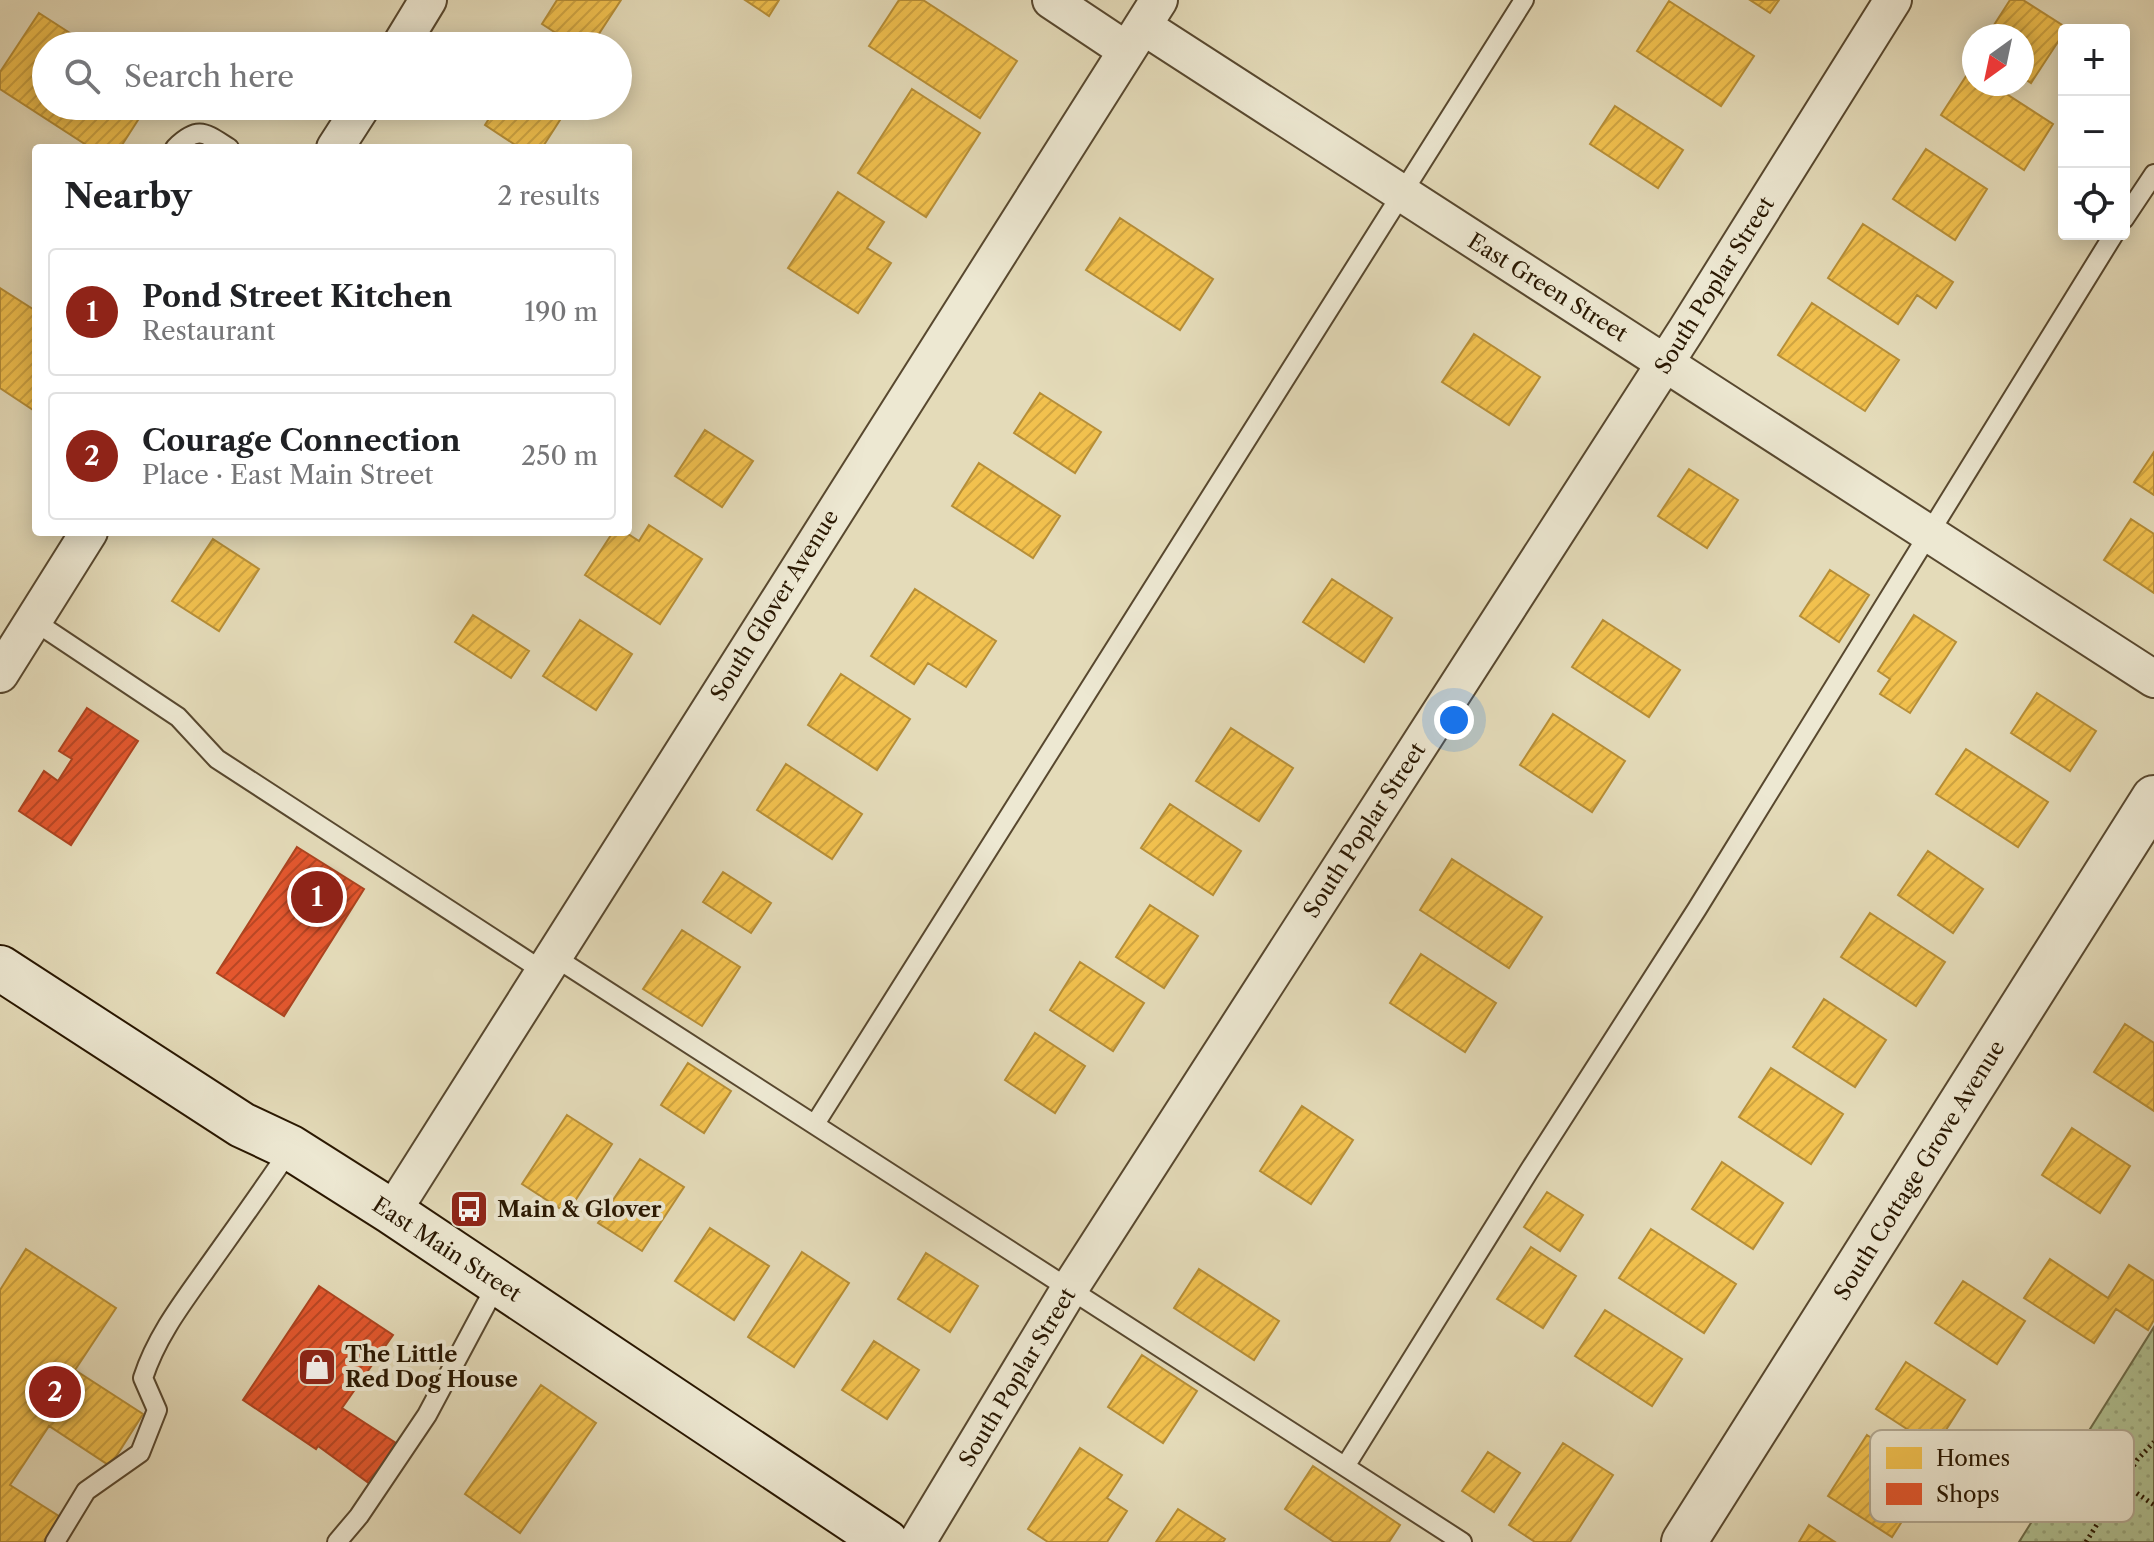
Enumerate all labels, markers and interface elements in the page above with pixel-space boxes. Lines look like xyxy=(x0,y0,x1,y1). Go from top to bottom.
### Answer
north arrow xyxy=(1962,24,2034,96)
map controls xyxy=(2058,24,2130,240)
button: + xyxy=(2058,24,2130,96)
search box xyxy=(32,32,632,120)
icon: search xyxy=(60,54,104,98)
text: Search here xyxy=(124,58,294,95)
button: − xyxy=(2058,96,2130,168)
button: locate xyxy=(2058,168,2130,240)
text: Nearby xyxy=(64,175,192,217)
text: 2 results xyxy=(497,180,600,212)
street label: South Poplar Street xyxy=(1649,191,1780,379)
street label: East Green Street xyxy=(1463,227,1633,348)
text: Pond Street Kitchen xyxy=(142,278,452,315)
text: 1 xyxy=(86,296,98,328)
text: 190 m xyxy=(524,296,598,328)
text: Restaurant xyxy=(142,315,276,347)
text: Courage Connection xyxy=(142,422,461,459)
text: 2 xyxy=(84,440,100,472)
text: 250 m xyxy=(521,440,598,472)
text: Place · East Main Street xyxy=(142,459,434,491)
street label: South Glover Avenue xyxy=(705,505,844,706)
your location xyxy=(1434,700,1474,740)
street label: South Poplar Street xyxy=(1298,737,1431,923)
pin: 1 xyxy=(291,867,343,927)
street label: South Cottage Grove Avenue xyxy=(1828,1035,2011,1305)
bus stop icon: Main & Glover xyxy=(448,1188,490,1230)
street label: East Main Street xyxy=(367,1191,526,1308)
place label: Main & Glover xyxy=(497,1196,662,1223)
street label: South Poplar Street xyxy=(953,1283,1082,1472)
place label: The Little Red Dog House xyxy=(345,1341,518,1393)
shop icon: The Little Red Dog House xyxy=(296,1346,338,1388)
pin: 2 xyxy=(29,1362,81,1422)
legend xyxy=(1870,1430,2134,1522)
text: Homes xyxy=(1936,1445,2010,1472)
text: Shops xyxy=(1936,1481,2000,1508)

